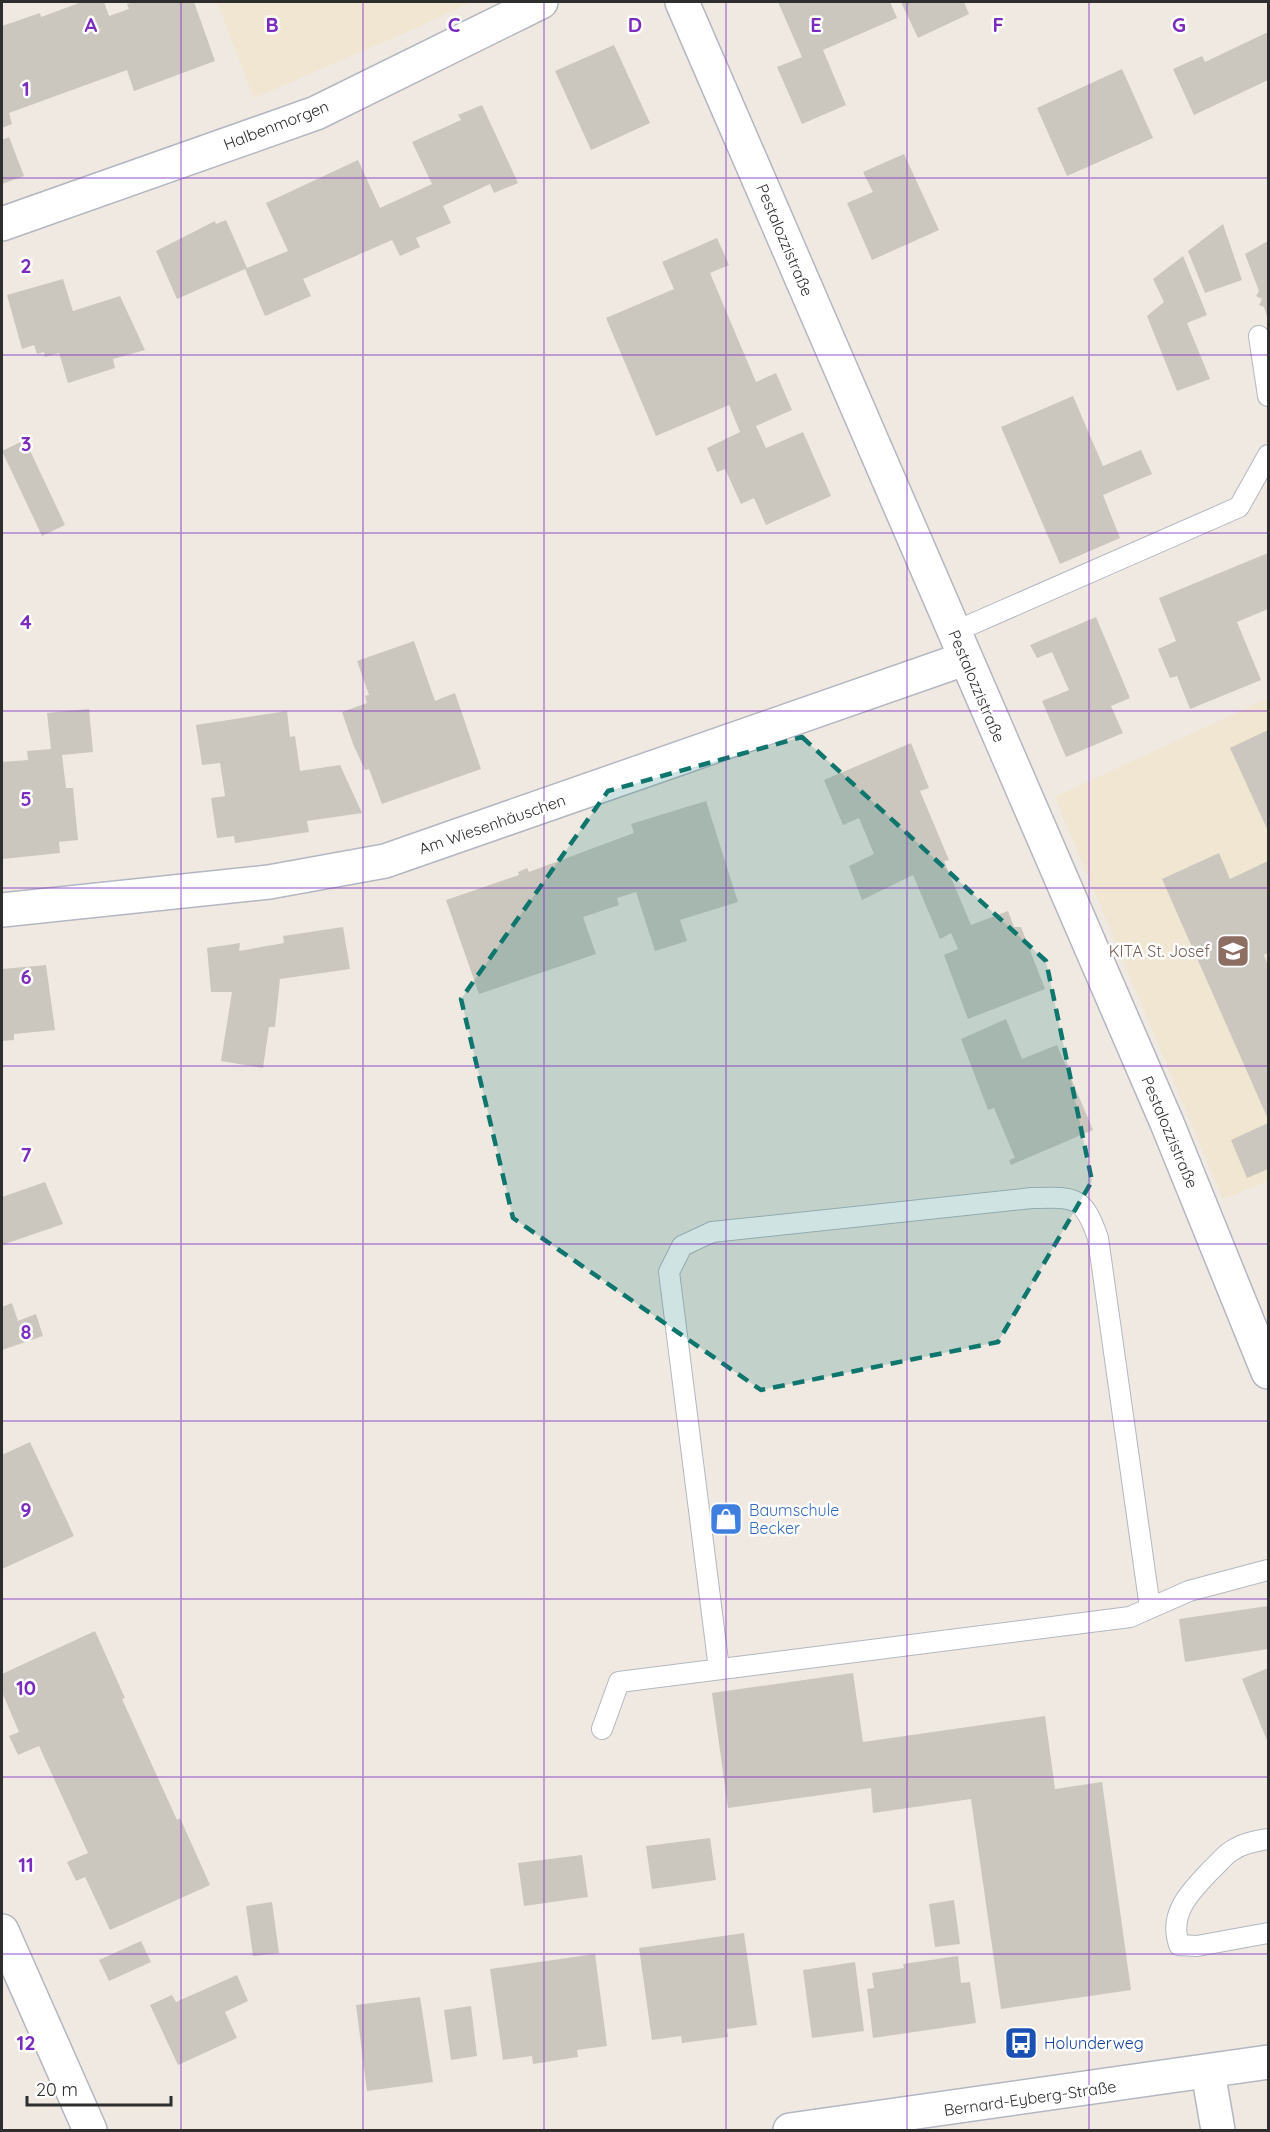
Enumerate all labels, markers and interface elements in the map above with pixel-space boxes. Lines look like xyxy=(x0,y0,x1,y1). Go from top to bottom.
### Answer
text: A xyxy=(85,12,98,37)
text: B xyxy=(265,12,279,37)
text: C xyxy=(448,12,461,37)
text: D xyxy=(628,12,642,37)
text: E xyxy=(810,12,822,37)
text: F xyxy=(992,12,1004,37)
text: G xyxy=(1172,12,1186,37)
text: 1 xyxy=(22,76,30,101)
street label: Halbenmorgen xyxy=(221,96,331,154)
street label: Pestalozzistraße xyxy=(752,181,818,299)
text: 2 xyxy=(20,253,32,278)
text: 3 xyxy=(21,431,31,456)
text: 4 xyxy=(20,609,32,634)
street label: Pestalozzistraße xyxy=(944,627,1010,745)
text: 5 xyxy=(20,786,32,811)
street label: Am Wiesenhäuschen xyxy=(416,789,568,859)
school or university icon: KITA St. Josef xyxy=(1215,933,1251,969)
place label: KITA St. Josef xyxy=(1109,941,1210,961)
text: 6 xyxy=(20,964,32,989)
street label: Pestalozzistraße xyxy=(1137,1073,1203,1191)
text: 7 xyxy=(21,1142,32,1167)
text: 8 xyxy=(21,1319,32,1344)
text: 9 xyxy=(20,1497,32,1522)
place label: Baumschule Becker xyxy=(749,1500,839,1538)
shop icon: Baumschule Becker xyxy=(708,1501,744,1537)
text: 10 xyxy=(16,1675,36,1700)
text: 11 xyxy=(18,1852,34,1877)
bus stop icon: Holunderweg xyxy=(1003,2025,1039,2061)
text: 12 xyxy=(16,2030,36,2055)
place label: Holunderweg xyxy=(1044,2033,1144,2053)
scale bar xyxy=(27,2069,171,2107)
street label: Bernard-Eyberg-Straße xyxy=(942,2076,1118,2120)
text: 20 m xyxy=(36,2078,78,2101)

